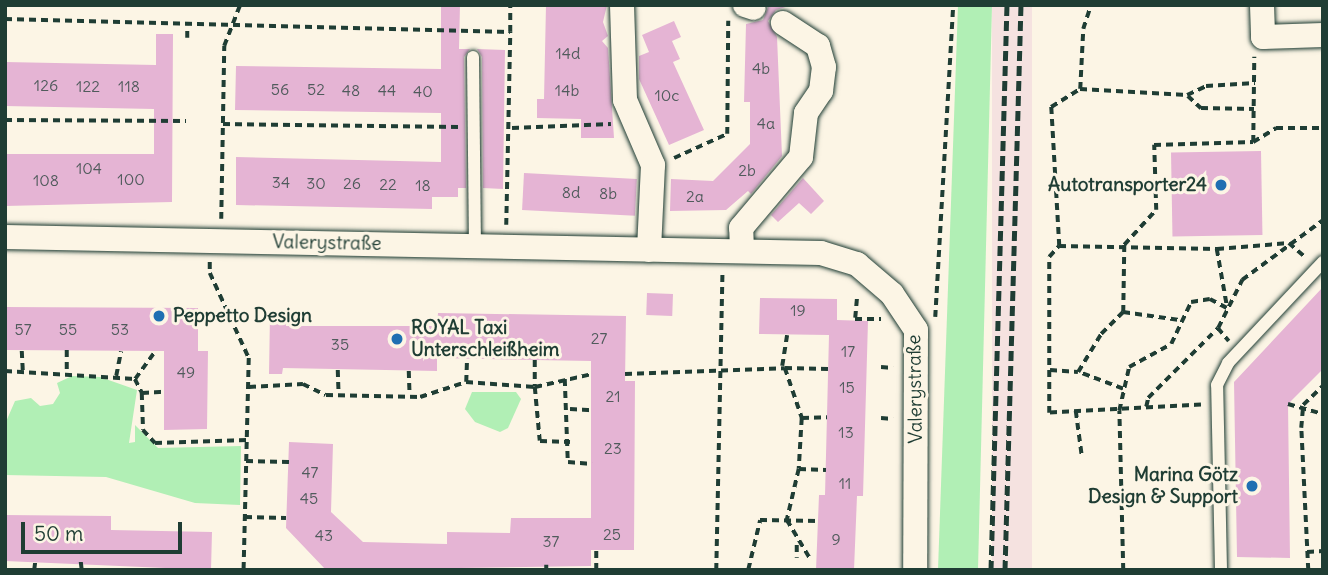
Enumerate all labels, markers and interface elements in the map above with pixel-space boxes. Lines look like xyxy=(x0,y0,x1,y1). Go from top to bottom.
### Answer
house number: 14d xyxy=(555,43,581,63)
house number: 4b xyxy=(752,58,770,78)
house number: 126 xyxy=(34,75,58,95)
house number: 122 xyxy=(76,76,100,96)
house number: 118 xyxy=(118,76,140,96)
house number: 56 xyxy=(271,79,289,99)
house number: 52 xyxy=(307,79,325,99)
house number: 48 xyxy=(342,80,360,100)
house number: 44 xyxy=(378,80,396,100)
house number: 14b xyxy=(555,80,579,100)
house number: 40 xyxy=(413,81,433,101)
house number: 10c xyxy=(654,85,680,105)
house number: 4a xyxy=(757,113,775,133)
house number: 104 xyxy=(76,158,102,178)
house number: 2b xyxy=(738,160,756,180)
house number: 100 xyxy=(117,169,145,189)
house number: 108 xyxy=(33,170,59,190)
house number: 34 xyxy=(272,172,290,192)
house number: 30 xyxy=(306,173,326,193)
house number: 26 xyxy=(343,173,361,193)
house number: 22 xyxy=(379,174,397,194)
place label: Autotransporter24 xyxy=(1048,174,1207,196)
house number: 18 xyxy=(415,175,431,195)
marker: Autotransporter24 xyxy=(1213,177,1229,193)
house number: 8d xyxy=(562,182,580,202)
house number: 8b xyxy=(599,183,617,203)
house number: 2a xyxy=(686,186,704,206)
street label: Valerystraße xyxy=(272,231,382,255)
house number: 19 xyxy=(790,300,806,320)
place label: Peppetto Design xyxy=(173,305,312,327)
marker: Peppetto Design xyxy=(151,308,167,324)
place label: ROYAL Taxi Unterschleißheim xyxy=(411,317,559,361)
house number: 57 xyxy=(14,319,32,339)
house number: 55 xyxy=(59,319,77,339)
house number: 53 xyxy=(111,319,129,339)
house number: 27 xyxy=(591,328,607,348)
marker: ROYAL Taxi Unterschleißheim xyxy=(389,331,405,347)
house number: 35 xyxy=(331,334,349,354)
street label: Valerystraße xyxy=(903,334,927,444)
house number: 17 xyxy=(841,341,855,361)
house number: 49 xyxy=(177,362,195,382)
house number: 15 xyxy=(839,377,855,397)
house number: 21 xyxy=(605,386,621,406)
house number: 13 xyxy=(838,422,854,442)
house number: 23 xyxy=(604,438,622,458)
house number: 47 xyxy=(302,462,318,482)
place label: Marina Götz Design & Support xyxy=(1088,464,1238,508)
house number: 11 xyxy=(839,473,851,493)
marker: Marina Götz Design & Support xyxy=(1244,478,1260,494)
house number: 45 xyxy=(300,488,318,508)
scale bar xyxy=(24,508,186,552)
text: 50 m xyxy=(34,520,83,547)
house number: 25 xyxy=(603,524,621,544)
house number: 43 xyxy=(315,525,333,545)
house number: 9 xyxy=(831,529,841,549)
house number: 37 xyxy=(543,531,559,551)

